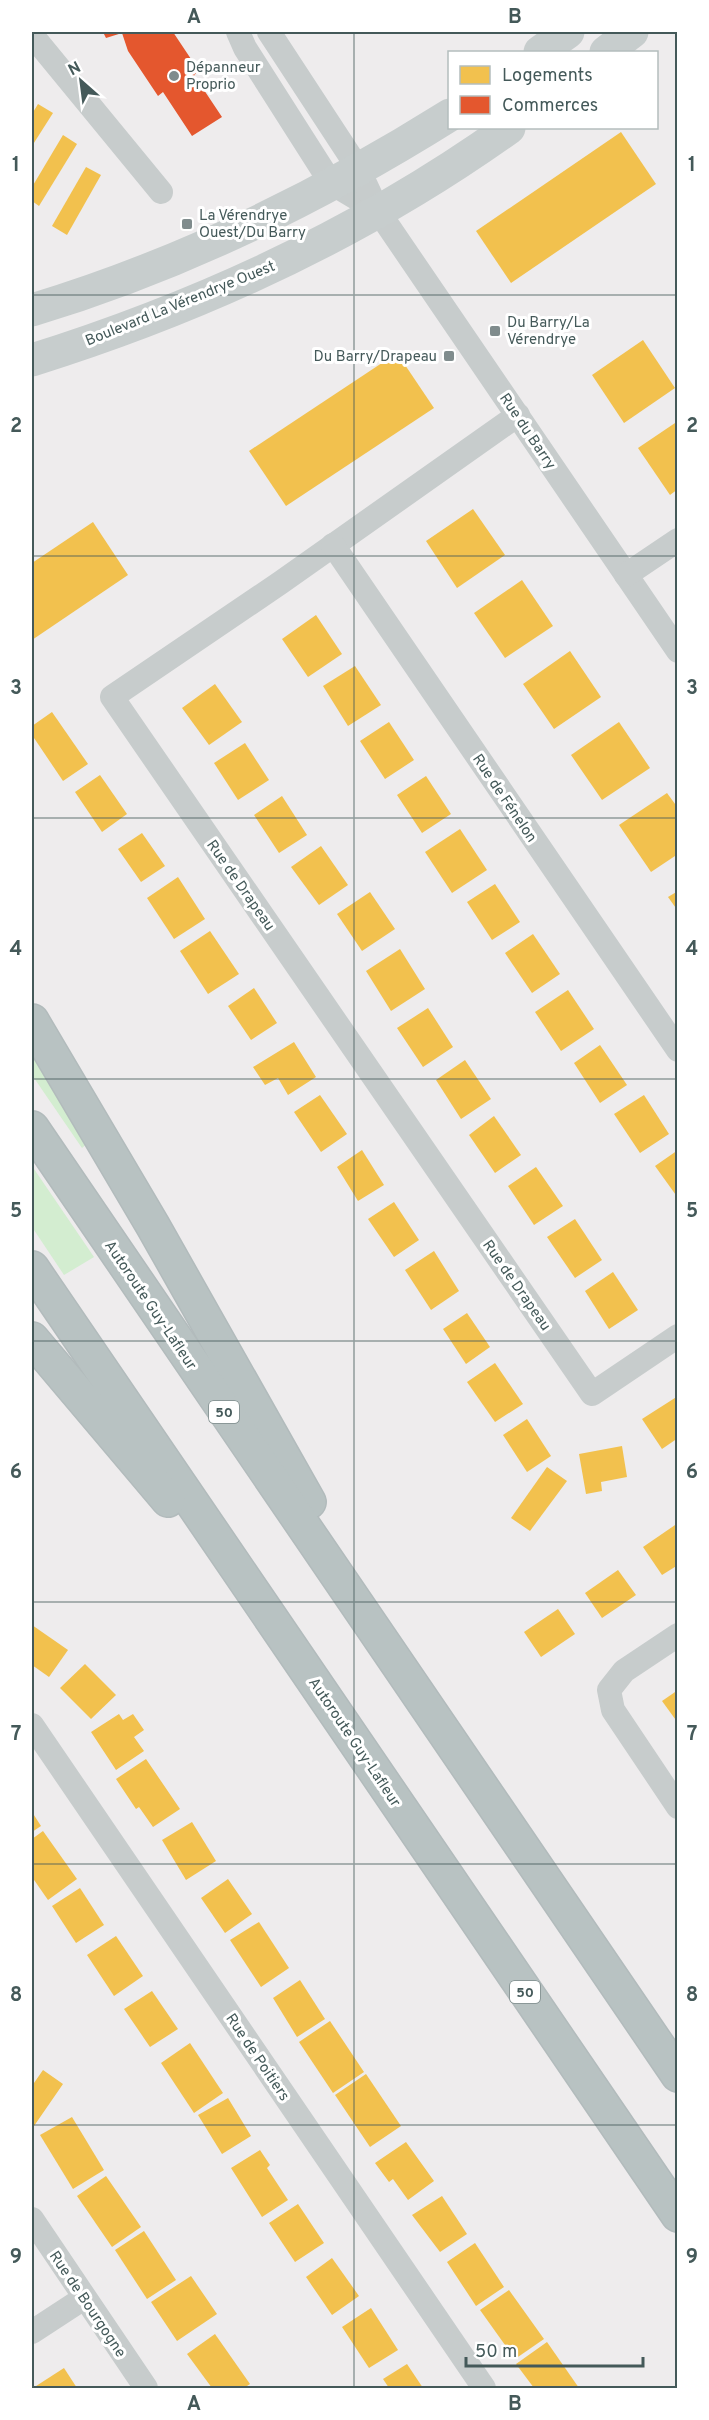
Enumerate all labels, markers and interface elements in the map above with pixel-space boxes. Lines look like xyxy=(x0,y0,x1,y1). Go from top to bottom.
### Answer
text: A xyxy=(187,5,201,31)
text: B xyxy=(508,5,522,31)
north arrow xyxy=(51,51,111,111)
legend xyxy=(448,51,658,129)
text: N xyxy=(65,58,85,81)
place label: Dépanneur Proprio xyxy=(186,59,261,95)
text: Logements xyxy=(502,65,593,88)
marker: Dépanneur Proprio xyxy=(167,69,181,83)
text: Commerces xyxy=(502,95,598,118)
text: 1 xyxy=(12,153,20,179)
text: 1 xyxy=(688,153,696,179)
place label: La Vérendrye Ouest/Du Barry xyxy=(199,207,306,243)
marker: La Vérendrye Ouest/Du Barry xyxy=(180,217,194,231)
street label: Boulevard La Vérendrye Ouest xyxy=(83,258,278,351)
place label: Du Barry/La Vérendrye xyxy=(507,314,590,350)
marker: Du Barry/La Vérendrye xyxy=(488,324,502,338)
place label: Du Barry/Drapeau xyxy=(314,348,437,367)
marker: Du Barry/Drapeau xyxy=(442,349,456,363)
street label: Rue du Barry xyxy=(494,390,559,474)
text: 2 xyxy=(10,414,22,440)
text: 2 xyxy=(686,414,698,440)
text: 3 xyxy=(10,676,22,702)
text: 3 xyxy=(686,676,698,702)
street label: Rue de Fénelon xyxy=(467,751,540,847)
street label: Rue de Drapeau xyxy=(201,837,278,935)
text: 4 xyxy=(10,937,22,963)
text: 4 xyxy=(686,937,698,963)
text: 5 xyxy=(10,1199,22,1225)
text: 5 xyxy=(686,1199,698,1225)
street label: Autoroute Guy-Lafleur xyxy=(99,1237,200,1374)
street label: Rue de Drapeau xyxy=(477,1237,554,1335)
road number: 50 xyxy=(209,1401,239,1423)
text: 6 xyxy=(10,1460,22,1486)
text: 6 xyxy=(686,1460,698,1486)
street label: Autoroute Guy-Lafleur xyxy=(303,1674,404,1811)
text: 7 xyxy=(11,1722,21,1748)
text: 7 xyxy=(687,1722,697,1748)
road number: 50 xyxy=(510,1981,540,2003)
text: 8 xyxy=(10,1983,22,2009)
text: 8 xyxy=(686,1983,698,2009)
street label: Rue de Poitiers xyxy=(220,2010,293,2105)
text: 9 xyxy=(10,2245,22,2271)
text: 9 xyxy=(686,2245,698,2271)
street label: Rue de Bourgogne xyxy=(44,2248,129,2362)
scale bar xyxy=(466,2330,643,2368)
text: 50 m xyxy=(475,2341,517,2364)
text: A xyxy=(187,2392,201,2418)
text: B xyxy=(508,2392,522,2418)

